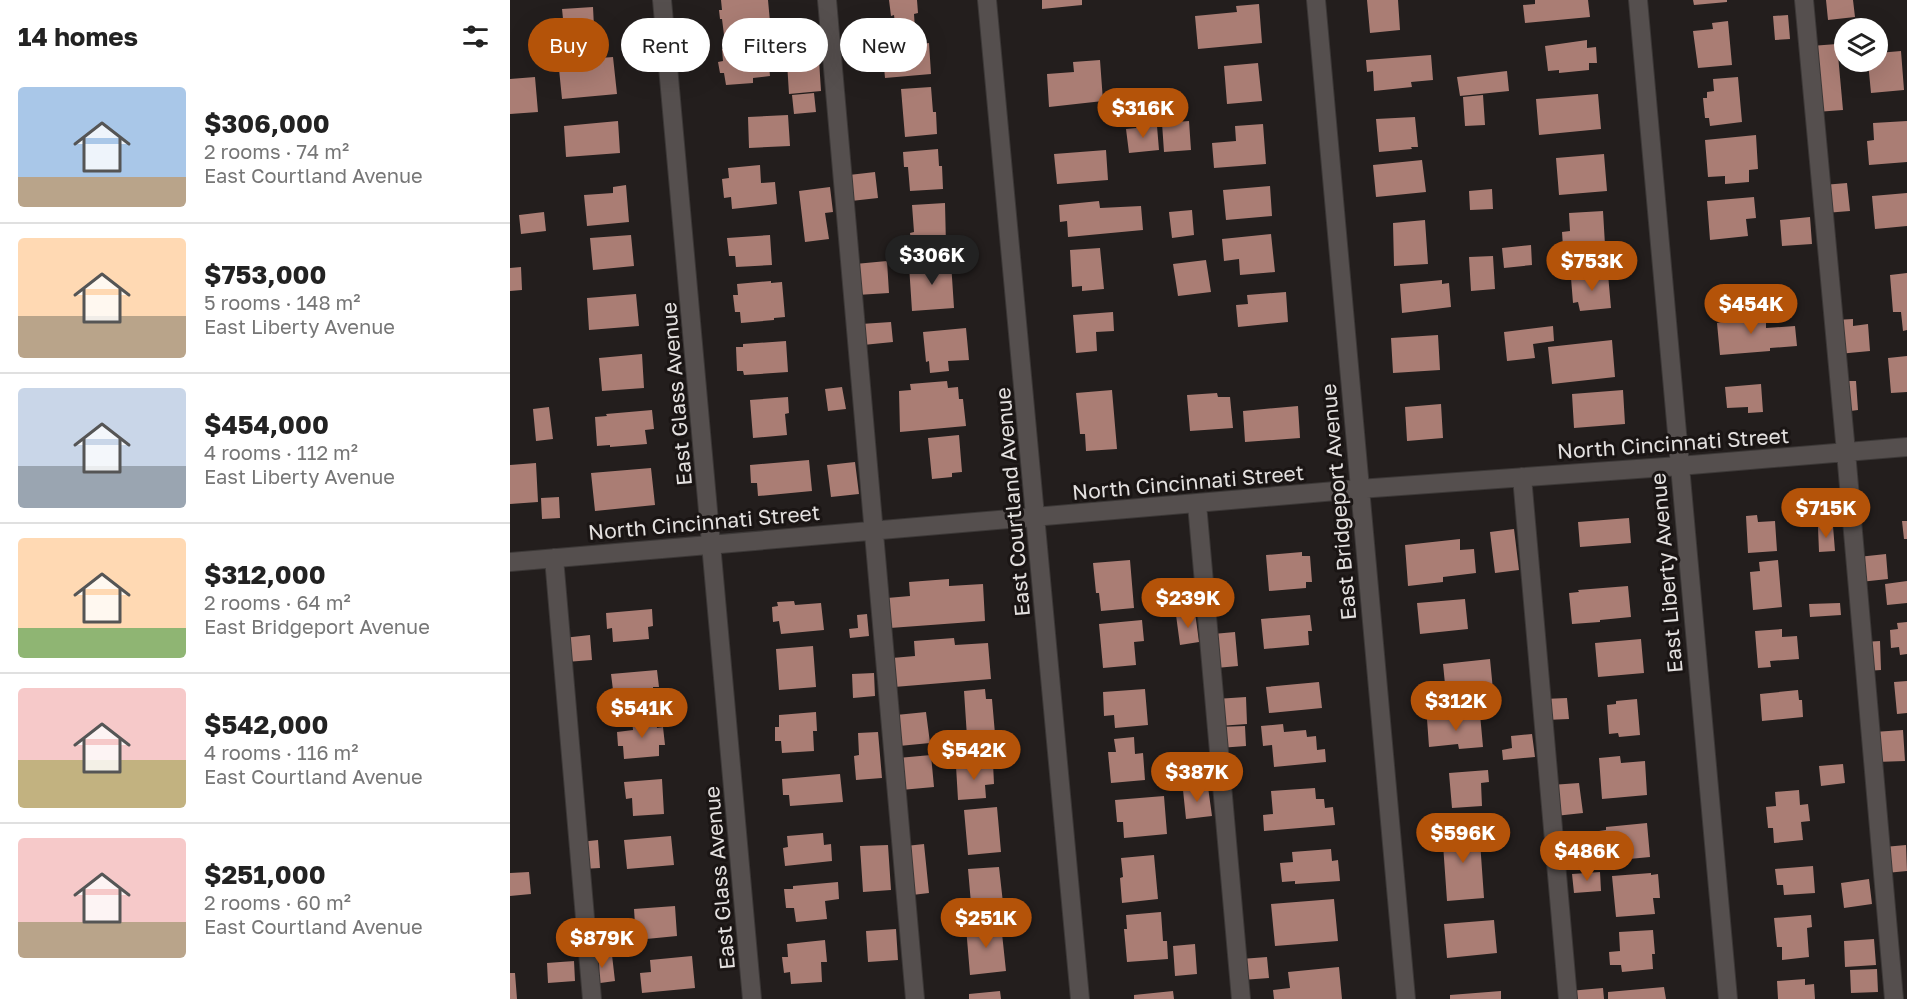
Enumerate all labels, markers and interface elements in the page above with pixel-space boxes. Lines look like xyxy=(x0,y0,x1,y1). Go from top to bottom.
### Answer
chip: Buy xyxy=(528,18,609,72)
chip: Rent xyxy=(621,18,710,72)
chip: Filters xyxy=(722,18,828,72)
chip: New xyxy=(840,18,927,72)
map controls xyxy=(1834,18,1888,72)
button: layers xyxy=(1834,18,1888,72)
icon: filters xyxy=(459,20,492,53)
text: 14 homes xyxy=(18,21,138,52)
pin: $316K xyxy=(1101,88,1185,139)
text: $316K xyxy=(1111,95,1175,119)
text: $306,000 xyxy=(204,108,330,139)
icon: home xyxy=(66,111,138,183)
text: 2 rooms · 74 m² xyxy=(204,139,349,163)
text: East Courtland Avenue xyxy=(204,163,423,187)
pin: $306K xyxy=(890,235,974,286)
pin: $753K xyxy=(1550,241,1634,292)
text: $306K xyxy=(899,242,965,266)
text: $753K xyxy=(1560,248,1624,272)
text: $753,000 xyxy=(204,259,326,290)
icon: home xyxy=(66,262,138,334)
pin: $454K xyxy=(1709,284,1793,335)
text: 5 rooms · 148 m² xyxy=(204,290,361,314)
text: $454K xyxy=(1718,291,1784,315)
street label: East Glass Avenue xyxy=(655,301,697,487)
text: East Liberty Avenue xyxy=(204,314,395,338)
street label: East Bridgeport Avenue xyxy=(1315,383,1361,621)
street label: East Courtland Avenue xyxy=(989,386,1035,618)
text: $454,000 xyxy=(204,409,329,440)
icon: home xyxy=(66,412,138,484)
street label: North Cincinnati Street xyxy=(1556,422,1790,464)
text: 4 rooms · 112 m² xyxy=(204,440,358,464)
street label: North Cincinnati Street xyxy=(1071,459,1305,505)
text: East Liberty Avenue xyxy=(204,464,395,488)
street label: East Liberty Avenue xyxy=(1644,472,1688,674)
pin: $715K xyxy=(1784,488,1868,539)
text: $715K xyxy=(1795,495,1857,519)
street label: North Cincinnati Street xyxy=(587,499,821,545)
text: $312,000 xyxy=(204,559,326,590)
icon: home xyxy=(66,562,138,634)
pin: $239K xyxy=(1146,578,1230,629)
text: $239K xyxy=(1156,585,1221,609)
text: 2 rooms · 64 m² xyxy=(204,590,351,614)
text: East Bridgeport Avenue xyxy=(204,614,430,638)
pin: $312K xyxy=(1414,681,1498,732)
pin: $541K xyxy=(600,688,684,739)
text: $312K xyxy=(1425,688,1487,712)
text: $541K xyxy=(611,695,673,719)
text: $542,000 xyxy=(204,709,328,740)
icon: home xyxy=(66,712,138,784)
pin: $542K xyxy=(932,730,1016,781)
text: $542K xyxy=(942,737,1006,761)
text: 4 rooms · 116 m² xyxy=(204,740,359,764)
pin: $387K xyxy=(1155,752,1239,803)
text: $387K xyxy=(1165,759,1229,783)
text: East Courtland Avenue xyxy=(204,764,423,788)
street label: East Glass Avenue xyxy=(698,785,740,971)
pin: $596K xyxy=(1421,813,1505,864)
text: $596K xyxy=(1430,820,1496,844)
pin: $486K xyxy=(1545,831,1629,882)
text: $486K xyxy=(1554,838,1620,862)
text: $251,000 xyxy=(204,859,326,890)
icon: home xyxy=(66,862,138,934)
text: 2 rooms · 60 m² xyxy=(204,890,351,914)
pin: $251K xyxy=(944,898,1028,949)
text: $251K xyxy=(955,905,1017,929)
text: East Courtland Avenue xyxy=(204,914,423,938)
pin: $879K xyxy=(560,918,644,969)
text: $879K xyxy=(570,925,634,949)

